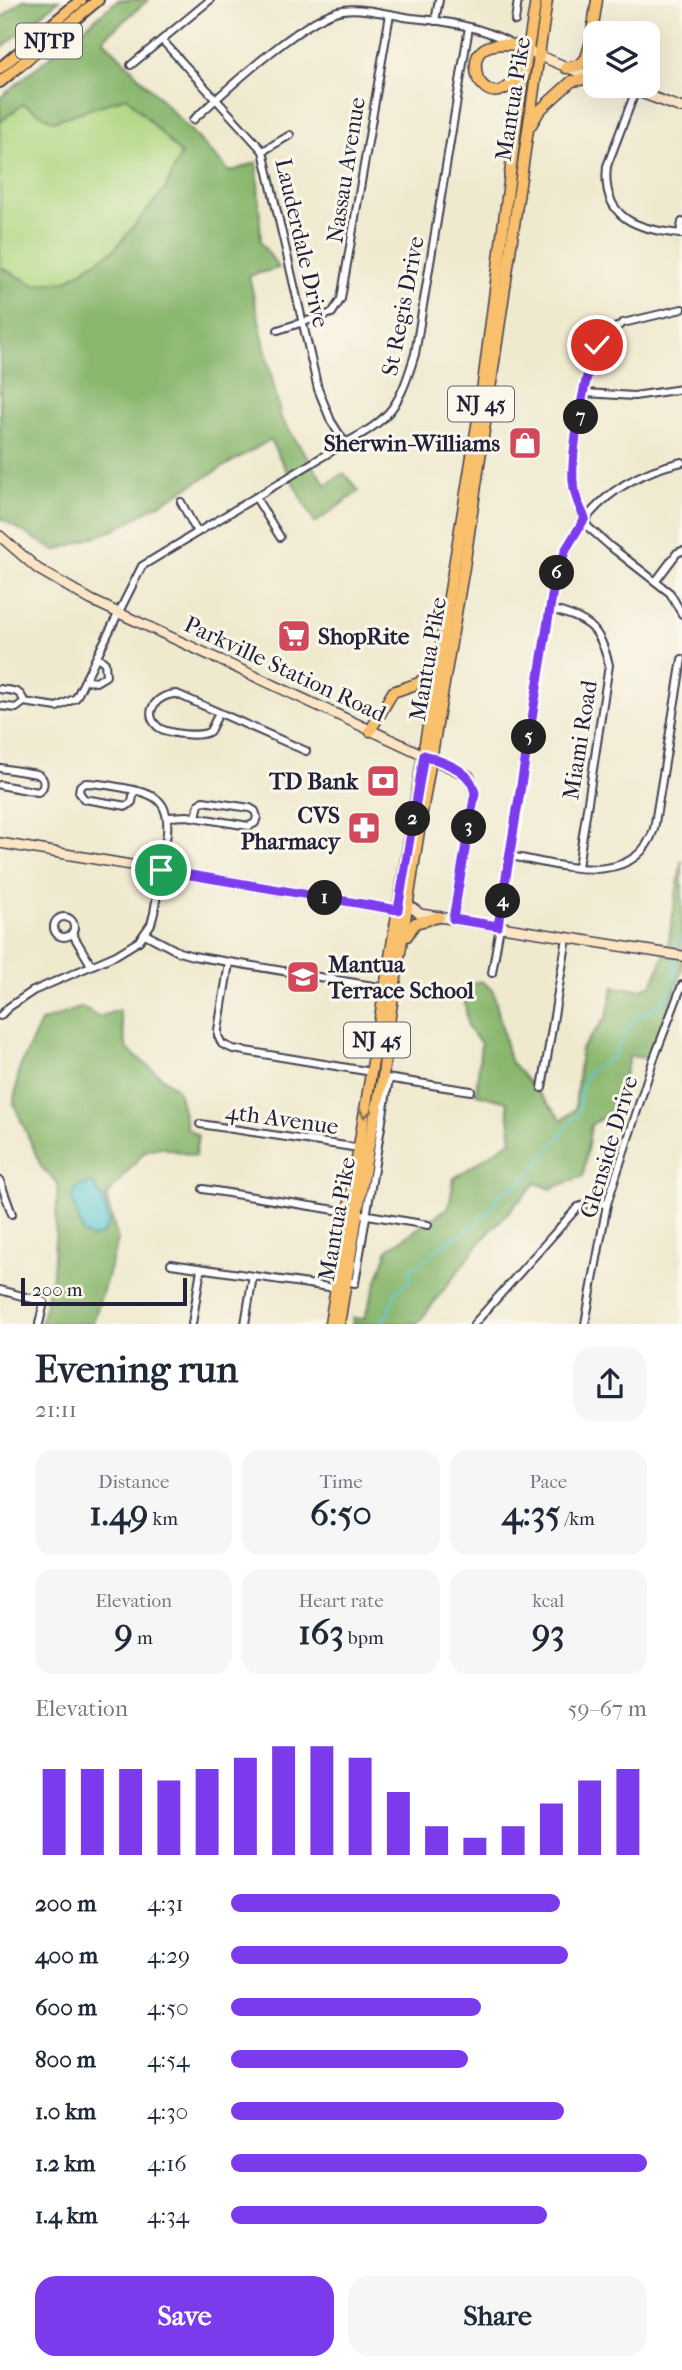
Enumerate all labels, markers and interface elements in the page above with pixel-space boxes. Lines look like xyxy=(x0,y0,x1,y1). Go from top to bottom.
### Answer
map controls xyxy=(583,21,660,98)
button: layers xyxy=(583,21,660,98)
road number: NJTP xyxy=(16,23,82,58)
street label: Mantua Pike xyxy=(490,35,536,163)
street label: Nassau Avenue xyxy=(321,95,371,245)
street label: Lauderdale Drive xyxy=(269,156,335,330)
street label: St Regis Drive xyxy=(376,234,430,378)
pin xyxy=(567,315,627,375)
icon: check xyxy=(578,326,616,364)
road number: NJ 45 xyxy=(448,386,514,422)
pin: 7 xyxy=(564,400,598,434)
text: 7 xyxy=(576,405,585,427)
shop icon: Sherwin-Williams xyxy=(506,424,544,462)
place label: Sherwin-Williams xyxy=(324,430,500,457)
pin: 6 xyxy=(540,556,574,590)
text: 6 xyxy=(551,561,562,583)
street label: Mantua Pike xyxy=(404,595,452,723)
street label: Parkville Station Road xyxy=(180,610,391,728)
supermarket icon: ShopRite xyxy=(275,617,313,655)
place label: ShopRite xyxy=(318,623,410,650)
street label: Miami Road xyxy=(557,678,603,802)
pin: 5 xyxy=(512,720,546,754)
text: 5 xyxy=(524,725,533,747)
bank icon: TD Bank xyxy=(364,762,402,800)
place label: TD Bank xyxy=(268,768,359,795)
place label: CVS Pharmacy xyxy=(241,802,342,855)
pin: 2 xyxy=(396,802,430,836)
text: 2 xyxy=(408,807,417,829)
pharmacy icon: CVS Pharmacy xyxy=(345,809,383,847)
pin: 3 xyxy=(452,810,486,844)
text: 3 xyxy=(465,815,472,837)
pin xyxy=(131,840,191,900)
icon: arrive xyxy=(142,851,180,889)
pin: 1 xyxy=(308,880,342,916)
pin: 4 xyxy=(486,884,520,918)
text: 1 xyxy=(321,886,328,908)
text: 4 xyxy=(497,889,508,911)
place label: Mantua Terrace School xyxy=(327,951,474,1004)
school or university icon: Mantua Terrace School xyxy=(284,958,322,996)
road number: NJ 45 xyxy=(344,1023,410,1058)
street label: Glenside Drive xyxy=(575,1073,643,1221)
street label: 4th Avenue xyxy=(224,1098,340,1140)
one-way arrow xyxy=(358,1107,373,1119)
street label: Mantua Pike xyxy=(313,1155,361,1283)
scale bar xyxy=(21,1274,187,1306)
text: 200 m xyxy=(32,1279,83,1301)
text: Evening run xyxy=(35,1347,238,1392)
button: share xyxy=(573,1347,647,1421)
text: 21:11 xyxy=(35,1396,77,1423)
text: Distance xyxy=(98,1471,169,1493)
text: Time xyxy=(319,1471,363,1493)
text: Pace xyxy=(529,1471,567,1493)
text: 1.49 xyxy=(89,1493,148,1534)
text: 6:50 xyxy=(310,1493,372,1534)
text: 4:35 xyxy=(502,1493,560,1534)
text: km xyxy=(148,1508,178,1530)
text: /km xyxy=(560,1508,595,1530)
text: Elevation xyxy=(95,1590,172,1612)
text: Heart rate xyxy=(298,1590,384,1612)
text: kcal xyxy=(532,1590,564,1612)
text: 9 xyxy=(115,1612,133,1653)
text: 163 xyxy=(298,1612,344,1653)
text: 93 xyxy=(532,1612,565,1653)
text: m xyxy=(133,1627,153,1649)
text: bpm xyxy=(344,1627,384,1649)
text: Elevation xyxy=(35,1695,128,1722)
text: 59–67 m xyxy=(568,1695,647,1722)
text: 200 m xyxy=(35,1890,96,1917)
text: 4:31 xyxy=(147,1890,184,1917)
text: 400 m xyxy=(35,1942,98,1969)
text: 4:29 xyxy=(147,1942,190,1969)
text: 600 m xyxy=(35,1994,97,2021)
text: 4:50 xyxy=(147,1994,189,2021)
text: 800 m xyxy=(35,2046,96,2073)
text: 4:54 xyxy=(147,2046,190,2073)
text: 1.0 km xyxy=(35,2098,96,2125)
text: 4:30 xyxy=(147,2098,188,2125)
text: 1.2 km xyxy=(35,2150,95,2177)
text: 4:16 xyxy=(147,2150,187,2177)
text: 1.4 km xyxy=(35,2202,98,2229)
text: 4:34 xyxy=(147,2202,189,2229)
button: Save xyxy=(35,2276,334,2356)
button: Share xyxy=(348,2276,647,2356)

